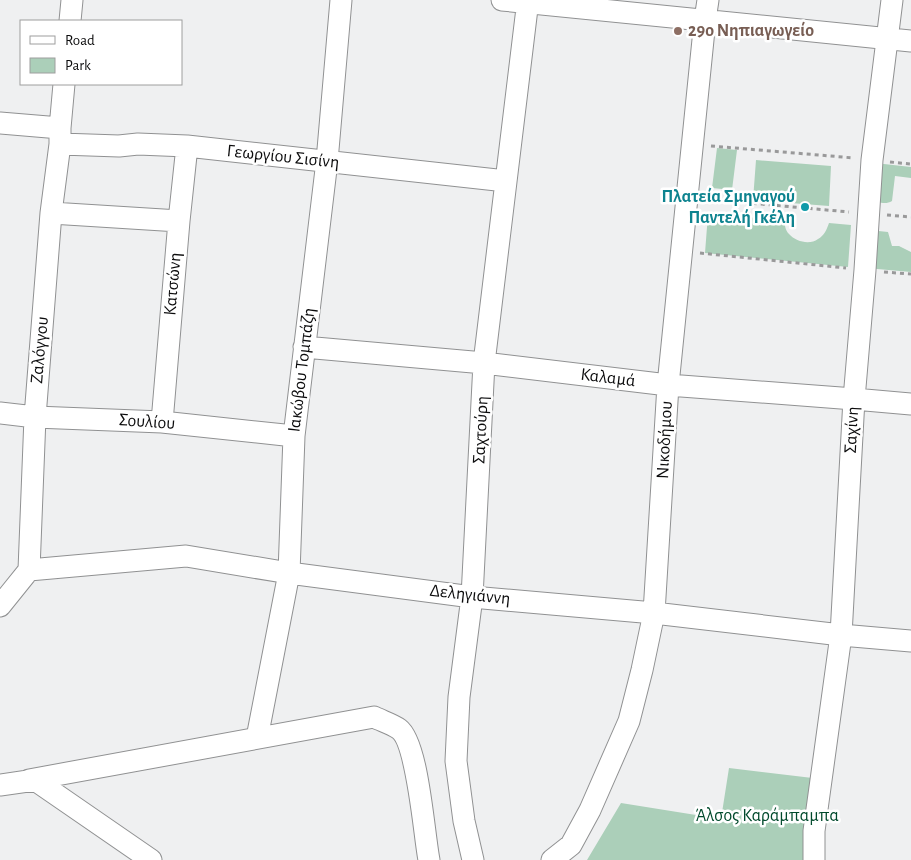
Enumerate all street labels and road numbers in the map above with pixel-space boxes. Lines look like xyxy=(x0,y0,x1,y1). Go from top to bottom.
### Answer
street label: Γεωργίου Σισίνη xyxy=(226,141,340,172)
street label: Κατσώνη xyxy=(161,252,185,316)
street label: Ιακώβου Τομπάζη xyxy=(285,307,319,433)
street label: Ζαλόγγου xyxy=(28,316,52,384)
street label: Καλαμά xyxy=(580,366,636,390)
street label: Σαχτούρη xyxy=(470,395,492,465)
street label: Νικοδήμου xyxy=(654,401,676,479)
street label: Σαχίνη xyxy=(841,406,862,454)
street label: Σουλίου xyxy=(118,410,176,433)
street label: Δεληγιάννη xyxy=(429,582,511,608)

